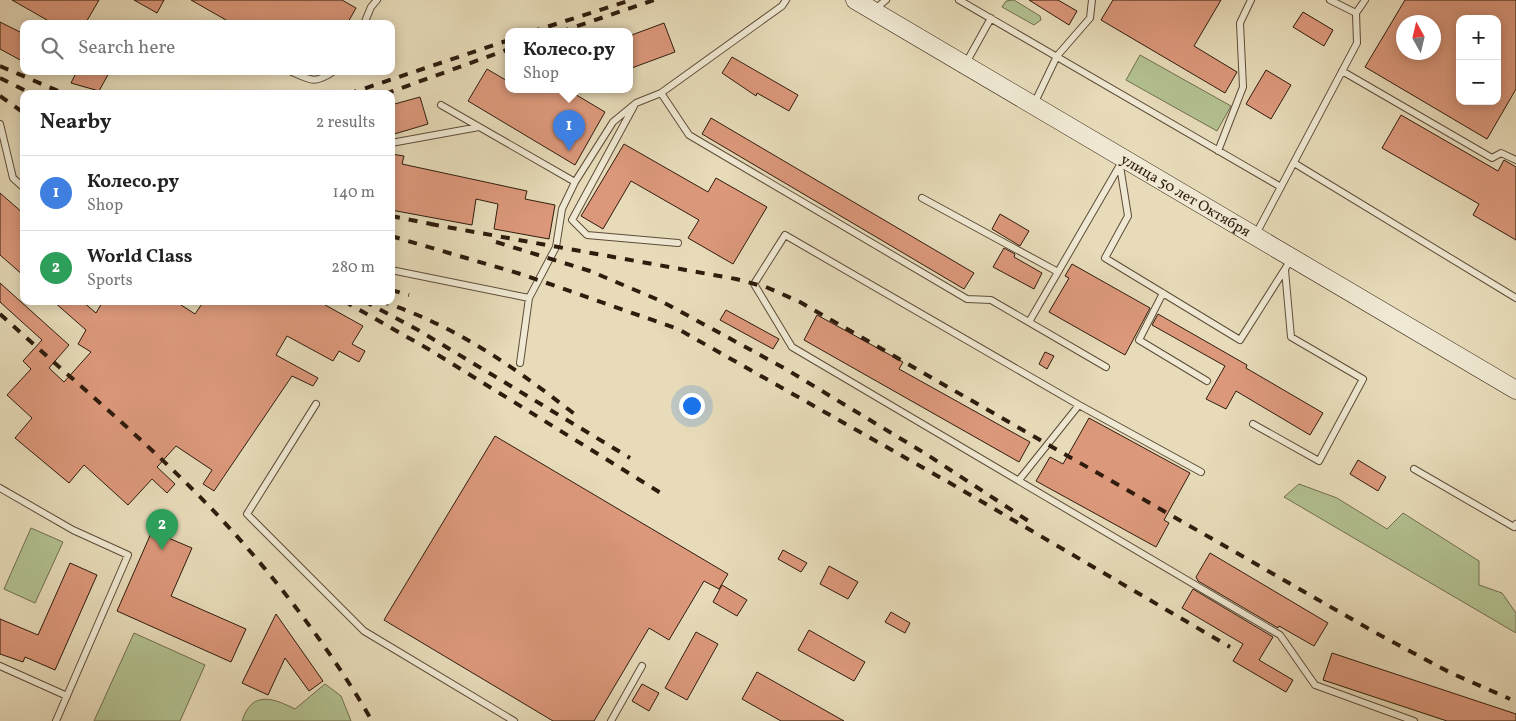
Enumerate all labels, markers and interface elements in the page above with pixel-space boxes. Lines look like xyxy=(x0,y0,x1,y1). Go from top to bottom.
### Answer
north arrow xyxy=(1396,15,1441,60)
map controls xyxy=(1456,15,1501,105)
button: + xyxy=(1456,15,1501,60)
search box xyxy=(20,20,395,75)
popup xyxy=(505,28,633,93)
icon: search xyxy=(38,34,66,62)
text: Search here xyxy=(78,35,175,61)
text: Колесо.ру xyxy=(523,37,615,63)
button: − xyxy=(1456,60,1501,105)
text: Shop xyxy=(523,63,559,85)
text: Nearby xyxy=(40,108,111,137)
pin: 1 xyxy=(553,110,585,151)
text: 2 results xyxy=(316,112,375,134)
street label: улица 50 лет Октября xyxy=(1116,150,1254,243)
text: Колесо.ру xyxy=(87,169,179,195)
text: 1 xyxy=(53,182,59,204)
text: 140 m xyxy=(333,182,375,204)
text: Shop xyxy=(87,195,123,217)
text: World Class xyxy=(87,244,193,270)
text: 2 xyxy=(52,257,60,279)
text: 280 m xyxy=(331,257,375,279)
text: Sports xyxy=(87,270,133,292)
your location xyxy=(679,393,705,419)
pin: 2 xyxy=(146,509,178,550)

